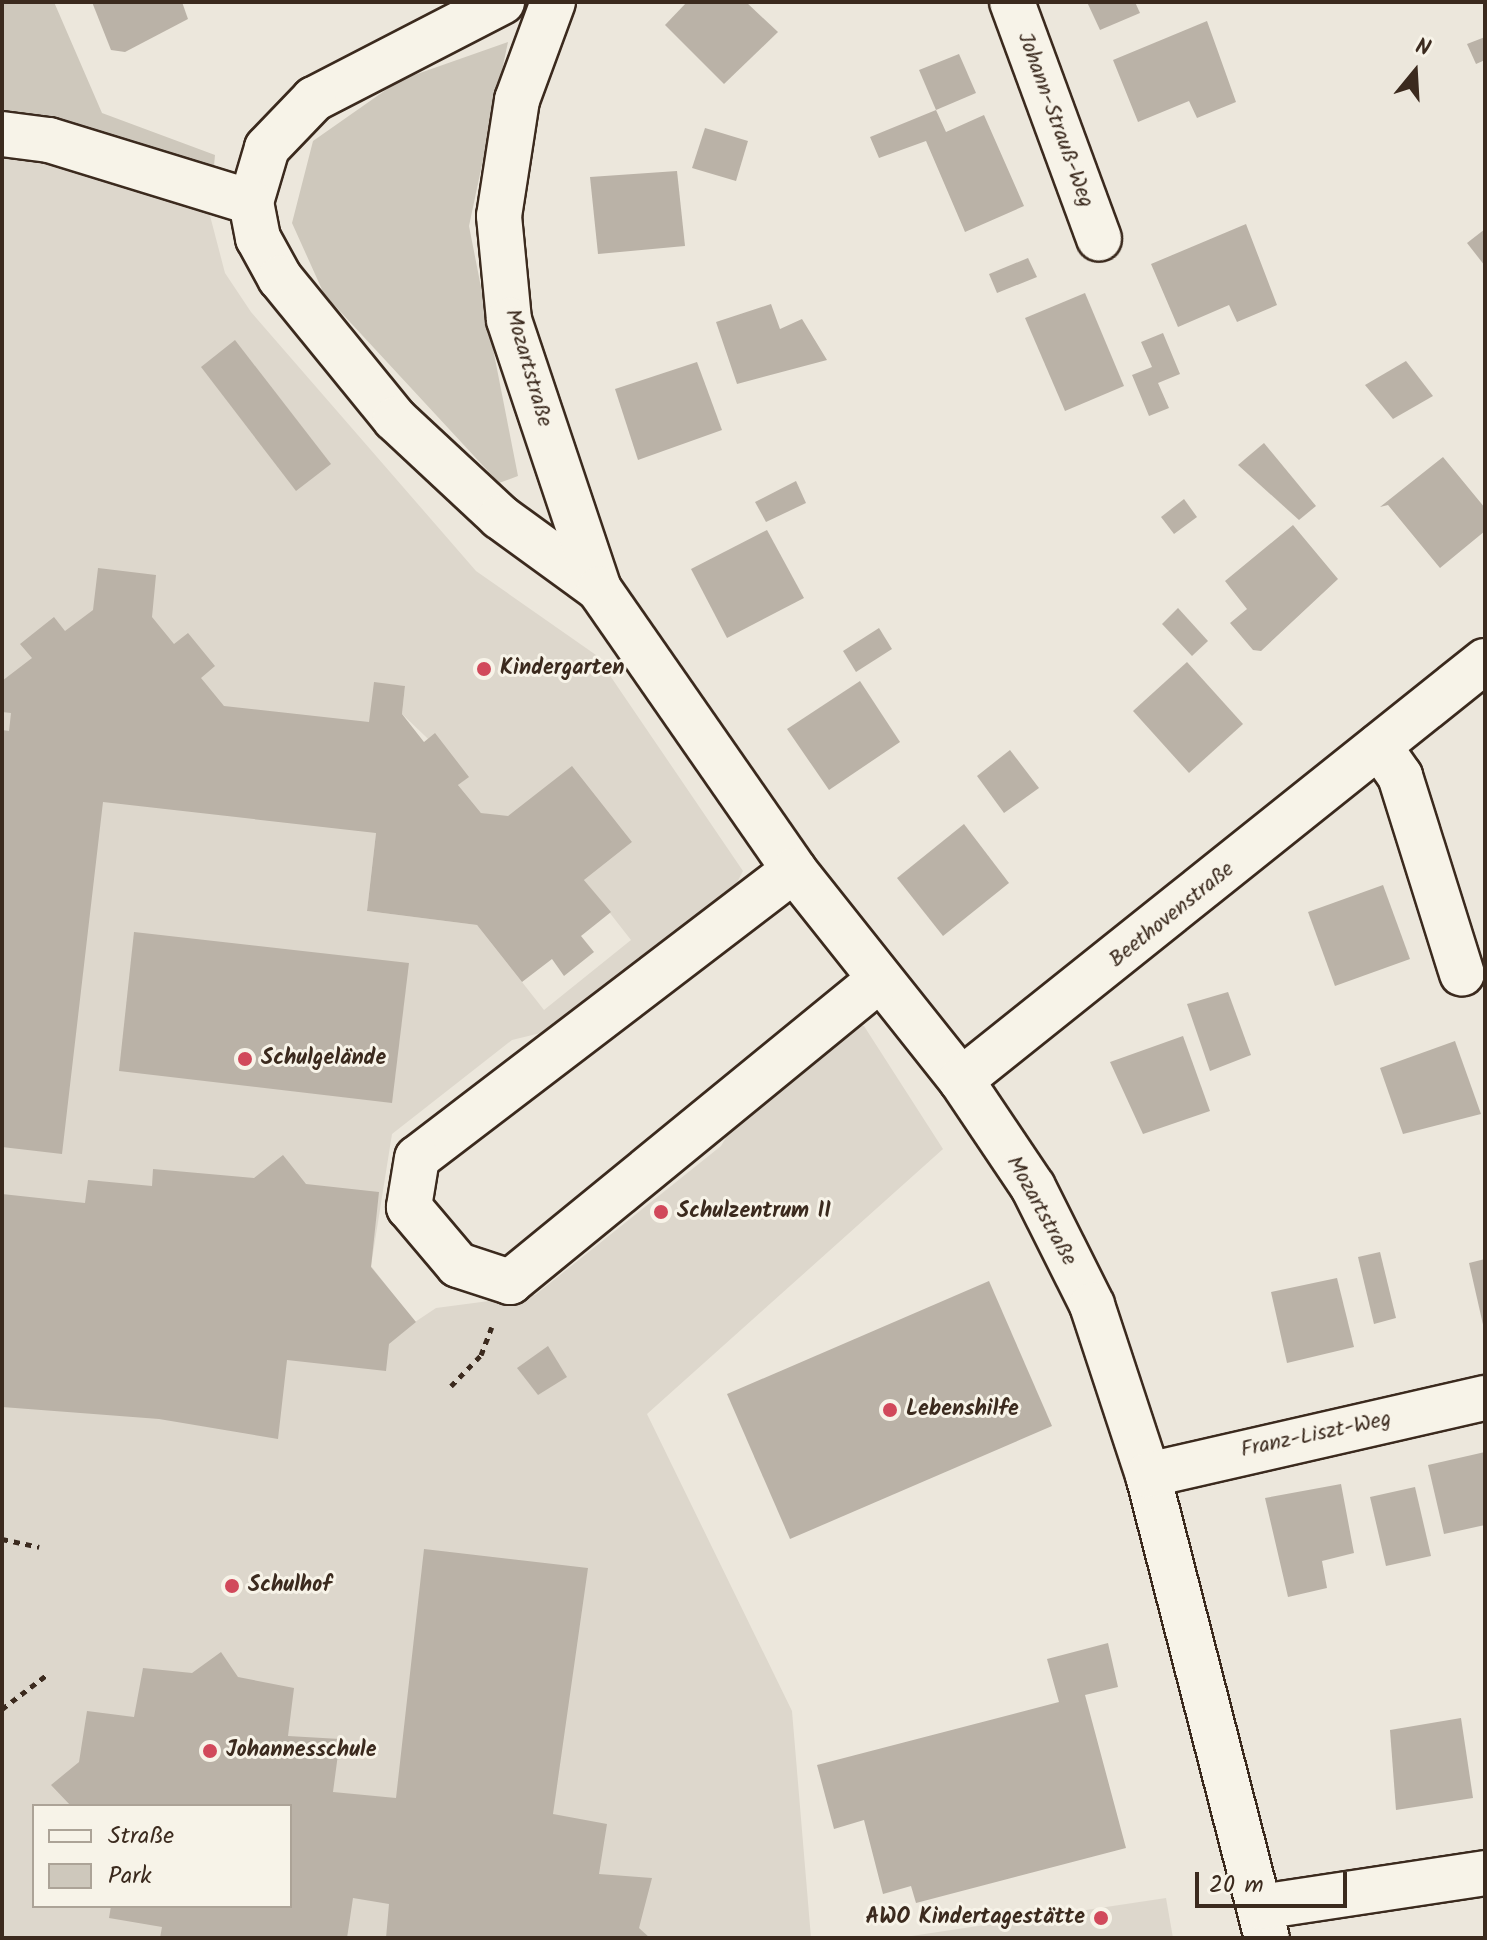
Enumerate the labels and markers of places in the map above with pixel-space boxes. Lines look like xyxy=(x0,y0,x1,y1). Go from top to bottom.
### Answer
place label: Kindergarten xyxy=(500,656,624,682)
marker: Kindergarten xyxy=(475,660,493,678)
place label: Schulgelände xyxy=(261,1046,386,1072)
marker: Schulgelände xyxy=(236,1050,254,1068)
place label: Schulzentrum II xyxy=(677,1199,831,1225)
marker: Schulzentrum II xyxy=(652,1203,670,1221)
place label: Lebenshilfe xyxy=(906,1397,1019,1423)
marker: Lebenshilfe xyxy=(881,1401,899,1419)
place label: Schulhof xyxy=(248,1573,332,1599)
marker: Schulhof xyxy=(223,1577,241,1595)
place label: Johannesschule xyxy=(226,1738,376,1764)
marker: Johannesschule xyxy=(201,1742,219,1760)
place label: AWO Kindertagestätte xyxy=(865,1905,1085,1931)
marker: AWO Kindertagestätte xyxy=(1092,1909,1110,1927)

